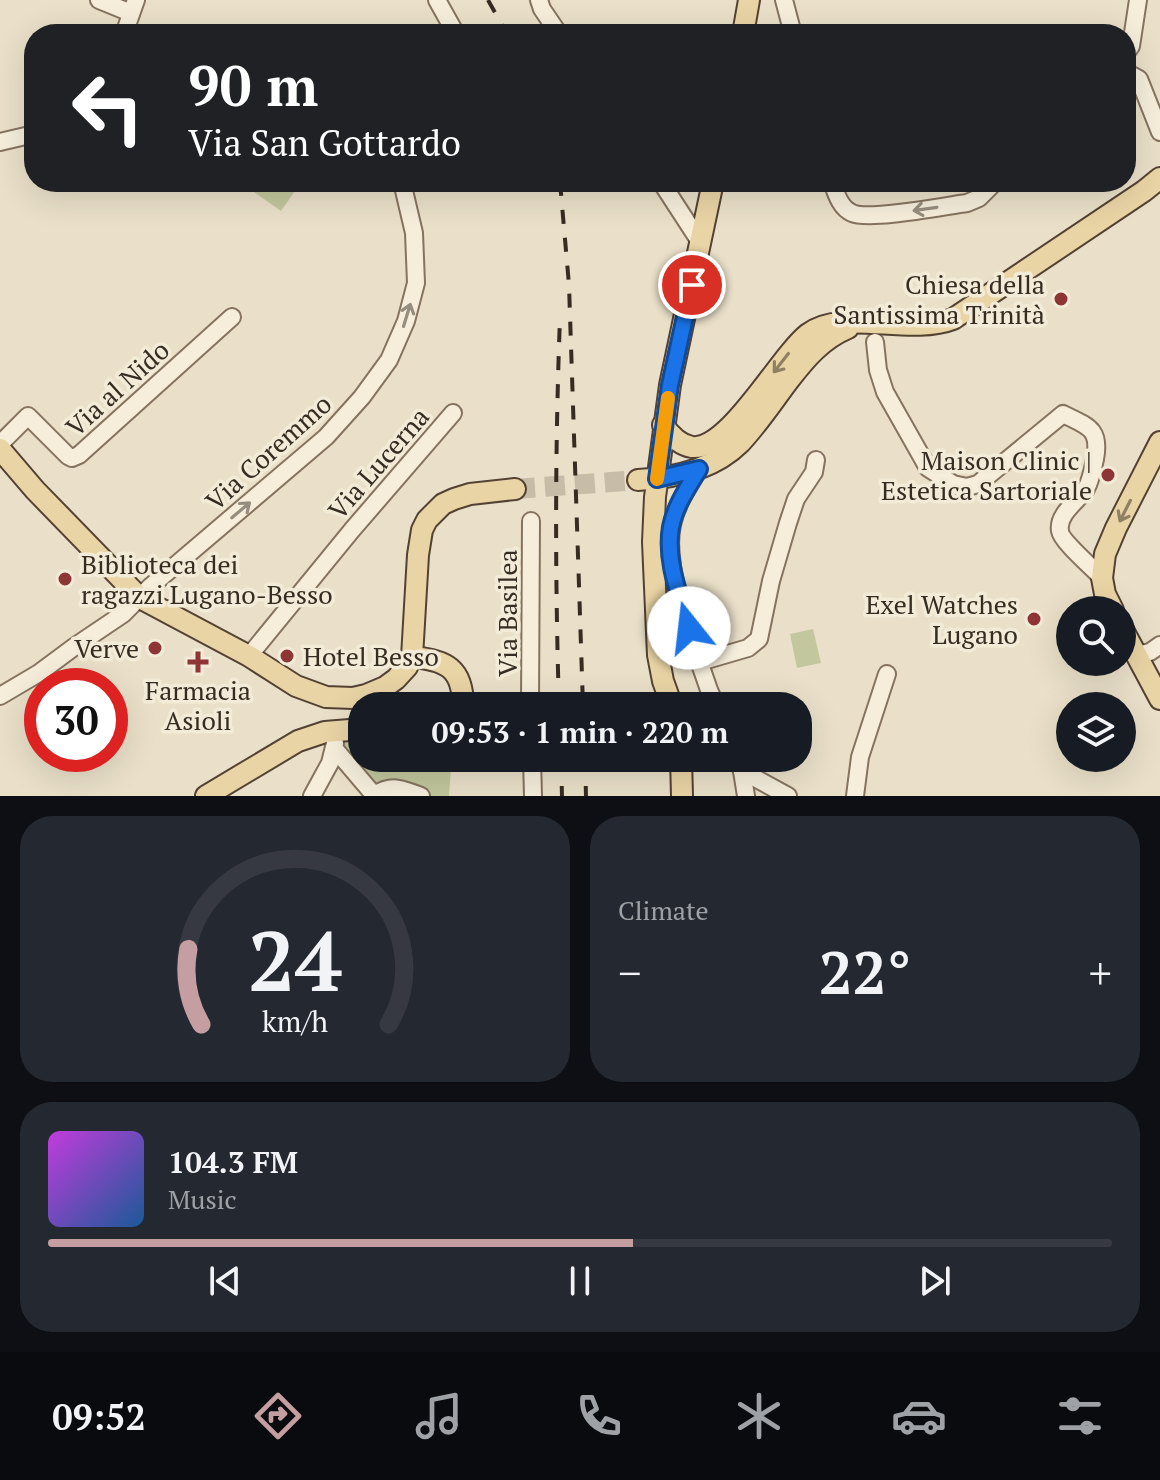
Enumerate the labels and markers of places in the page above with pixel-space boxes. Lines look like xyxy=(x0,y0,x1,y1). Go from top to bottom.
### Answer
pin xyxy=(658,251,726,319)
place label: Chiesa della Santissima Trinità xyxy=(834,267,1045,331)
marker: Chiesa della Santissima Trinità xyxy=(1052,290,1070,308)
place label: Maison Clinic | Estetica Sartoriale xyxy=(881,443,1092,507)
marker: Maison Clinic | Estetica Sartoriale xyxy=(1099,466,1117,484)
place label: Biblioteca dei ragazzi Lugano-Besso xyxy=(81,547,333,611)
marker: Biblioteca dei ragazzi Lugano-Besso xyxy=(56,570,74,588)
place label: Exel Watches Lugano xyxy=(865,587,1018,651)
marker: Exel Watches Lugano xyxy=(1025,610,1043,628)
place label: Verve xyxy=(74,631,139,665)
marker: Verve xyxy=(146,639,164,657)
place label: Hotel Besso xyxy=(303,639,439,673)
marker: Hotel Besso xyxy=(278,647,296,665)
marker: Farmacia Asioli xyxy=(189,653,207,671)
place label: Farmacia Asioli xyxy=(145,673,251,737)

